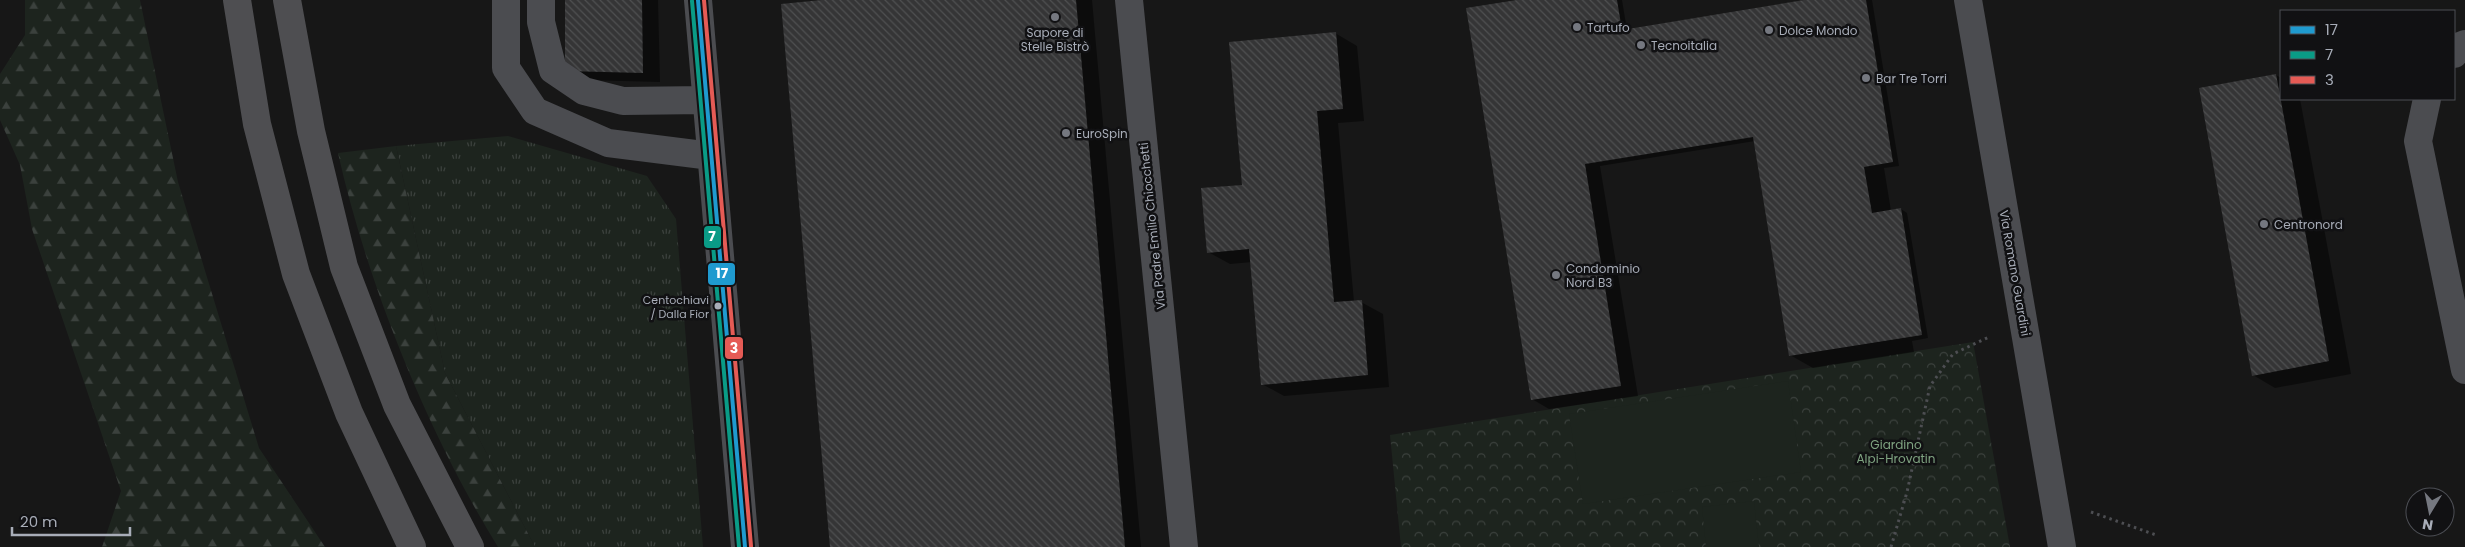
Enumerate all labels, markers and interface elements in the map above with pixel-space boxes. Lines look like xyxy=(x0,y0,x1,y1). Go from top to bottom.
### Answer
legend xyxy=(2280,10,2455,100)
marker: Sapore di Stelle Bistrò xyxy=(1049,11,1061,23)
place label: Tartufo xyxy=(1587,19,1630,36)
text: 17 xyxy=(2325,19,2338,40)
marker: Tartufo xyxy=(1571,21,1583,33)
place label: Dolce Mondo xyxy=(1779,22,1858,39)
place label: Sapore di Stelle Bistrò xyxy=(1021,24,1090,55)
marker: Dolce Mondo xyxy=(1763,24,1775,36)
place label: Tecnoitalia xyxy=(1651,37,1717,54)
marker: Tecnoitalia xyxy=(1635,39,1647,51)
text: 7 xyxy=(2325,44,2333,65)
text: 3 xyxy=(2325,69,2334,90)
place label: Bar Tre Torri xyxy=(1876,70,1947,87)
marker: Bar Tre Torri xyxy=(1860,72,1872,84)
place label: EuroSpin xyxy=(1076,125,1128,142)
marker: EuroSpin xyxy=(1060,127,1072,139)
street label: Via Padre Emilio Chiocchetti xyxy=(1135,142,1169,310)
street label: Via Romano Guardini xyxy=(1996,209,2034,337)
place label: Centronord xyxy=(2274,216,2343,233)
marker: Centronord xyxy=(2258,218,2270,230)
line badge: 7 xyxy=(703,225,722,249)
text: 7 xyxy=(708,226,716,246)
place label: Condominio Nord B3 xyxy=(1566,260,1640,291)
line badge: 17 xyxy=(707,262,736,286)
text: 17 xyxy=(716,263,729,283)
marker: Condominio Nord B3 xyxy=(1550,269,1562,281)
place label: Centochiavi / Dalla Fior xyxy=(643,292,709,322)
marker: Centochiavi / Dalla Fior xyxy=(713,301,723,311)
line badge: 3 xyxy=(724,336,744,360)
text: 3 xyxy=(730,338,738,358)
park label: Giardino Alpi-Hrovatin xyxy=(1856,436,1936,467)
north arrow xyxy=(2405,487,2455,537)
scale bar xyxy=(12,504,130,536)
text: 20 m xyxy=(20,511,58,532)
text: N xyxy=(2421,514,2435,536)

